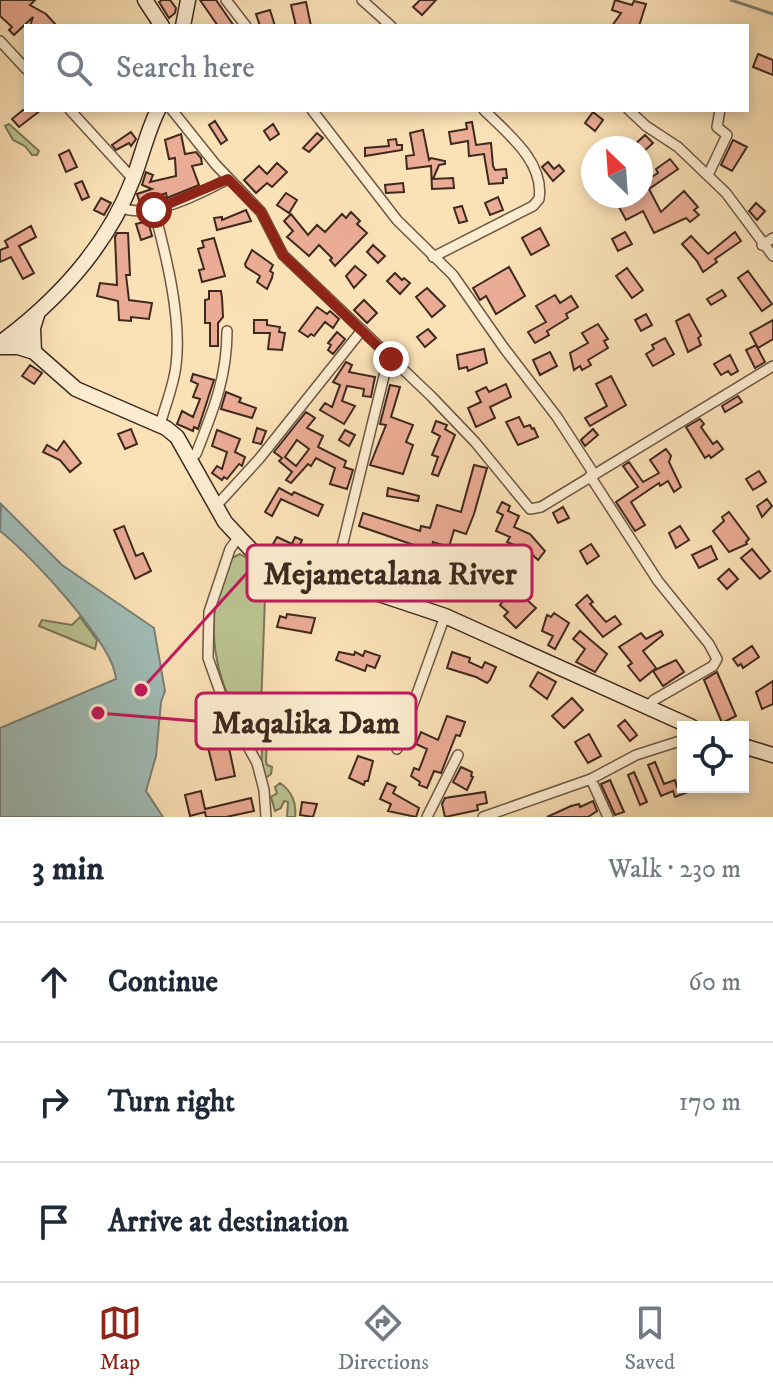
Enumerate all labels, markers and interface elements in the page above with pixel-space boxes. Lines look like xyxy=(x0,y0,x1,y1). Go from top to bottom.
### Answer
search box xyxy=(24,24,749,112)
icon: search xyxy=(52,46,96,90)
text: Search here xyxy=(116,50,255,87)
north arrow xyxy=(581,136,653,208)
route start xyxy=(136,192,172,228)
route end xyxy=(373,341,409,377)
callout: Mejametalana River xyxy=(247,545,532,601)
text: Mejametalana River xyxy=(263,555,518,595)
callout: Maqalika Dam xyxy=(196,693,416,749)
text: Maqalika Dam xyxy=(212,704,400,744)
map controls xyxy=(677,721,749,793)
button: locate xyxy=(677,721,749,793)
text: 3 min xyxy=(32,848,104,890)
text: Walk · 230 m xyxy=(608,853,741,886)
icon: ahead xyxy=(32,960,76,1004)
text: Continue xyxy=(108,964,218,1001)
text: 60 m xyxy=(688,966,741,999)
icon: right xyxy=(32,1080,76,1124)
text: Turn right xyxy=(108,1084,235,1121)
text: 170 m xyxy=(679,1086,741,1119)
icon: arrive xyxy=(32,1200,76,1244)
text: Arrive at destination xyxy=(108,1204,349,1241)
tab: Map xyxy=(98,1301,142,1376)
tab: Directions xyxy=(338,1301,429,1376)
tab: Saved xyxy=(625,1301,675,1376)

